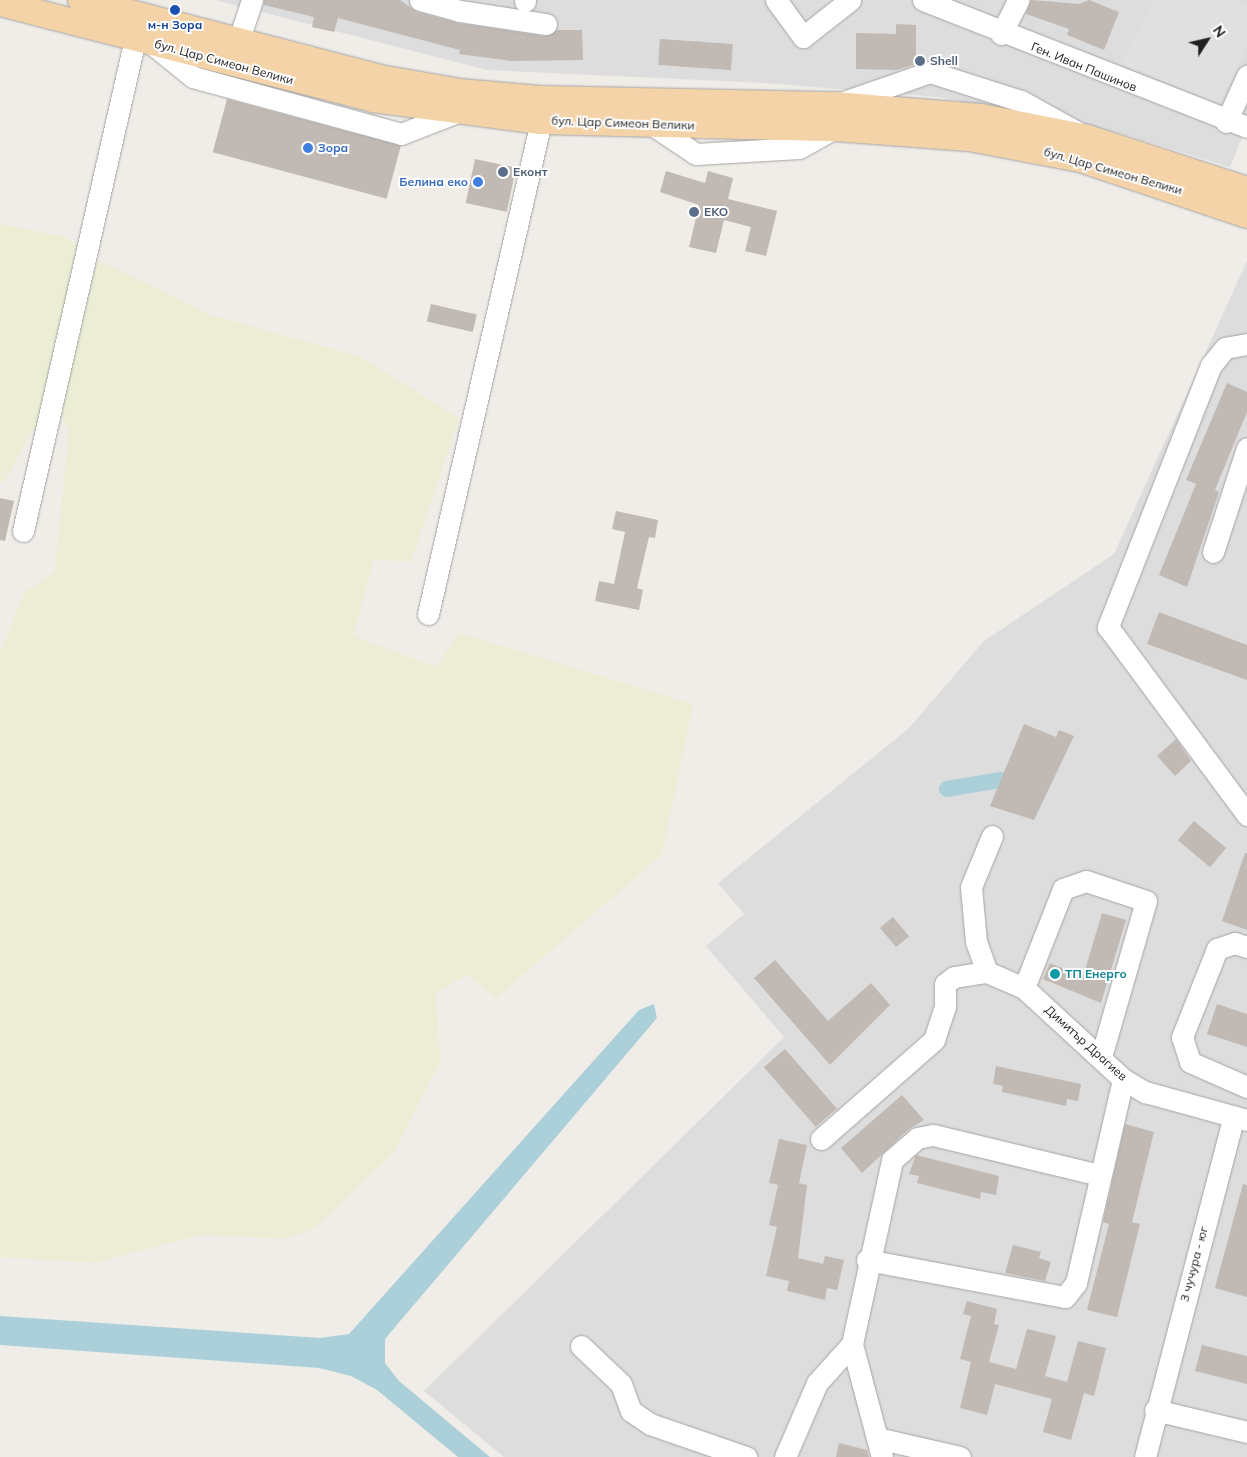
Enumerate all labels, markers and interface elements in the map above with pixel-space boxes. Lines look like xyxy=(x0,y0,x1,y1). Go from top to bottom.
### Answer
marker: м-н Зора xyxy=(169,4,181,16)
north arrow xyxy=(1182,15,1232,65)
place label: м-н Зора xyxy=(148,18,202,32)
text: N xyxy=(1209,22,1230,41)
street label: бул. Цар Симеон Велики xyxy=(153,36,295,88)
street label: Ген. Иван Пашинов xyxy=(1029,39,1139,95)
place label: Shell xyxy=(930,54,958,68)
marker: Shell xyxy=(914,55,926,67)
street label: бул. Цар Симеон Велики xyxy=(551,113,695,133)
place label: Зора xyxy=(318,141,348,155)
marker: Зора xyxy=(302,142,314,154)
street label: бул. Цар Симеон Велики xyxy=(1042,144,1184,198)
place label: Еконт xyxy=(513,165,547,179)
marker: Еконт xyxy=(497,166,509,178)
place label: Белина еко xyxy=(399,175,468,189)
marker: Белина еко xyxy=(472,176,484,188)
place label: EKO xyxy=(704,205,728,219)
marker: EKO xyxy=(688,206,700,218)
place label: ТП Енерго xyxy=(1065,967,1127,981)
marker: ТП Енерго xyxy=(1049,968,1061,980)
street label: Димитър Драгиев xyxy=(1042,1002,1130,1084)
street label: 3 чучура - юг xyxy=(1177,1225,1211,1303)

